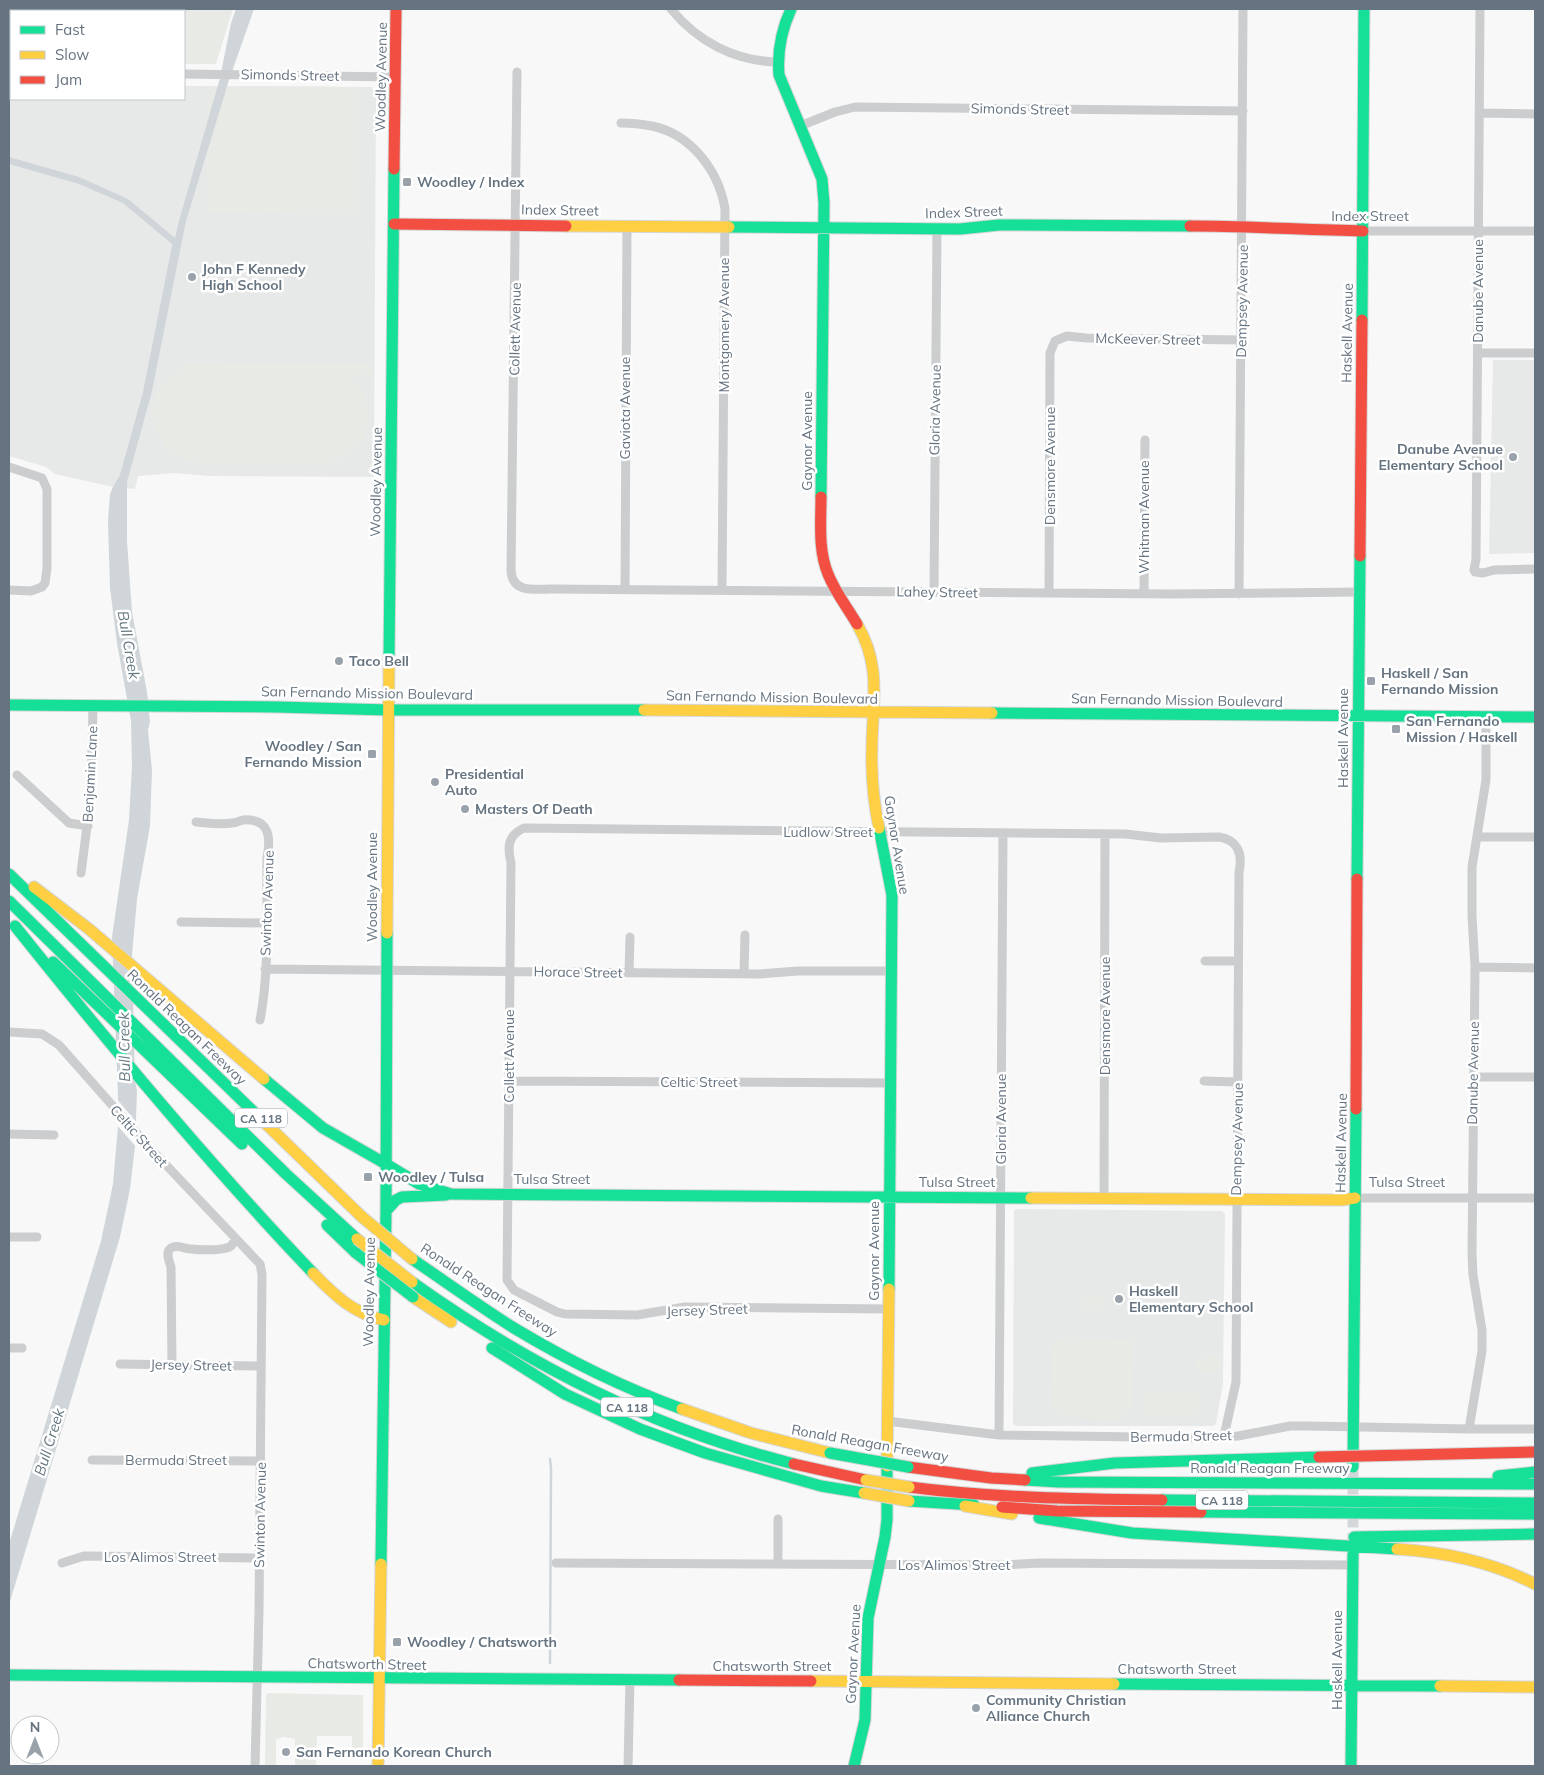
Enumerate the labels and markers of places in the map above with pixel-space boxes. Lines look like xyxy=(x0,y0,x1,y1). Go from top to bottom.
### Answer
place label: Woodley / Index xyxy=(417,173,525,191)
marker: Woodley / Index xyxy=(401,176,413,188)
place label: John F Kennedy High School xyxy=(202,260,306,294)
marker: John F Kennedy High School xyxy=(186,271,198,283)
place label: Danube Avenue Elementary School xyxy=(1379,440,1503,474)
marker: Danube Avenue Elementary School xyxy=(1507,451,1519,463)
place label: Taco Bell xyxy=(349,652,409,670)
marker: Taco Bell xyxy=(333,655,345,667)
place label: Haskell / San Fernando Mission xyxy=(1381,664,1499,698)
marker: Haskell / San Fernando Mission xyxy=(1365,675,1377,687)
place label: San Fernando Mission / Haskell xyxy=(1406,712,1517,746)
marker: San Fernando Mission / Haskell xyxy=(1390,723,1402,735)
place label: Woodley / San Fernando Mission xyxy=(244,737,362,771)
marker: Woodley / San Fernando Mission xyxy=(366,748,378,760)
place label: Presidential Auto xyxy=(445,765,524,799)
marker: Presidential Auto xyxy=(429,776,441,788)
place label: Masters Of Death xyxy=(475,800,593,818)
marker: Masters Of Death xyxy=(459,803,471,815)
place label: Woodley / Tulsa xyxy=(378,1168,484,1186)
marker: Woodley / Tulsa xyxy=(362,1171,374,1183)
place label: Haskell Elementary School xyxy=(1129,1282,1253,1316)
marker: Haskell Elementary School xyxy=(1113,1293,1125,1305)
place label: Woodley / Chatsworth xyxy=(407,1633,557,1651)
marker: Woodley / Chatsworth xyxy=(391,1636,403,1648)
place label: Community Christian Alliance Church xyxy=(986,1691,1126,1725)
marker: Community Christian Alliance Church xyxy=(970,1702,982,1714)
place label: San Fernando Korean Church xyxy=(296,1743,492,1761)
marker: San Fernando Korean Church xyxy=(280,1746,292,1758)

